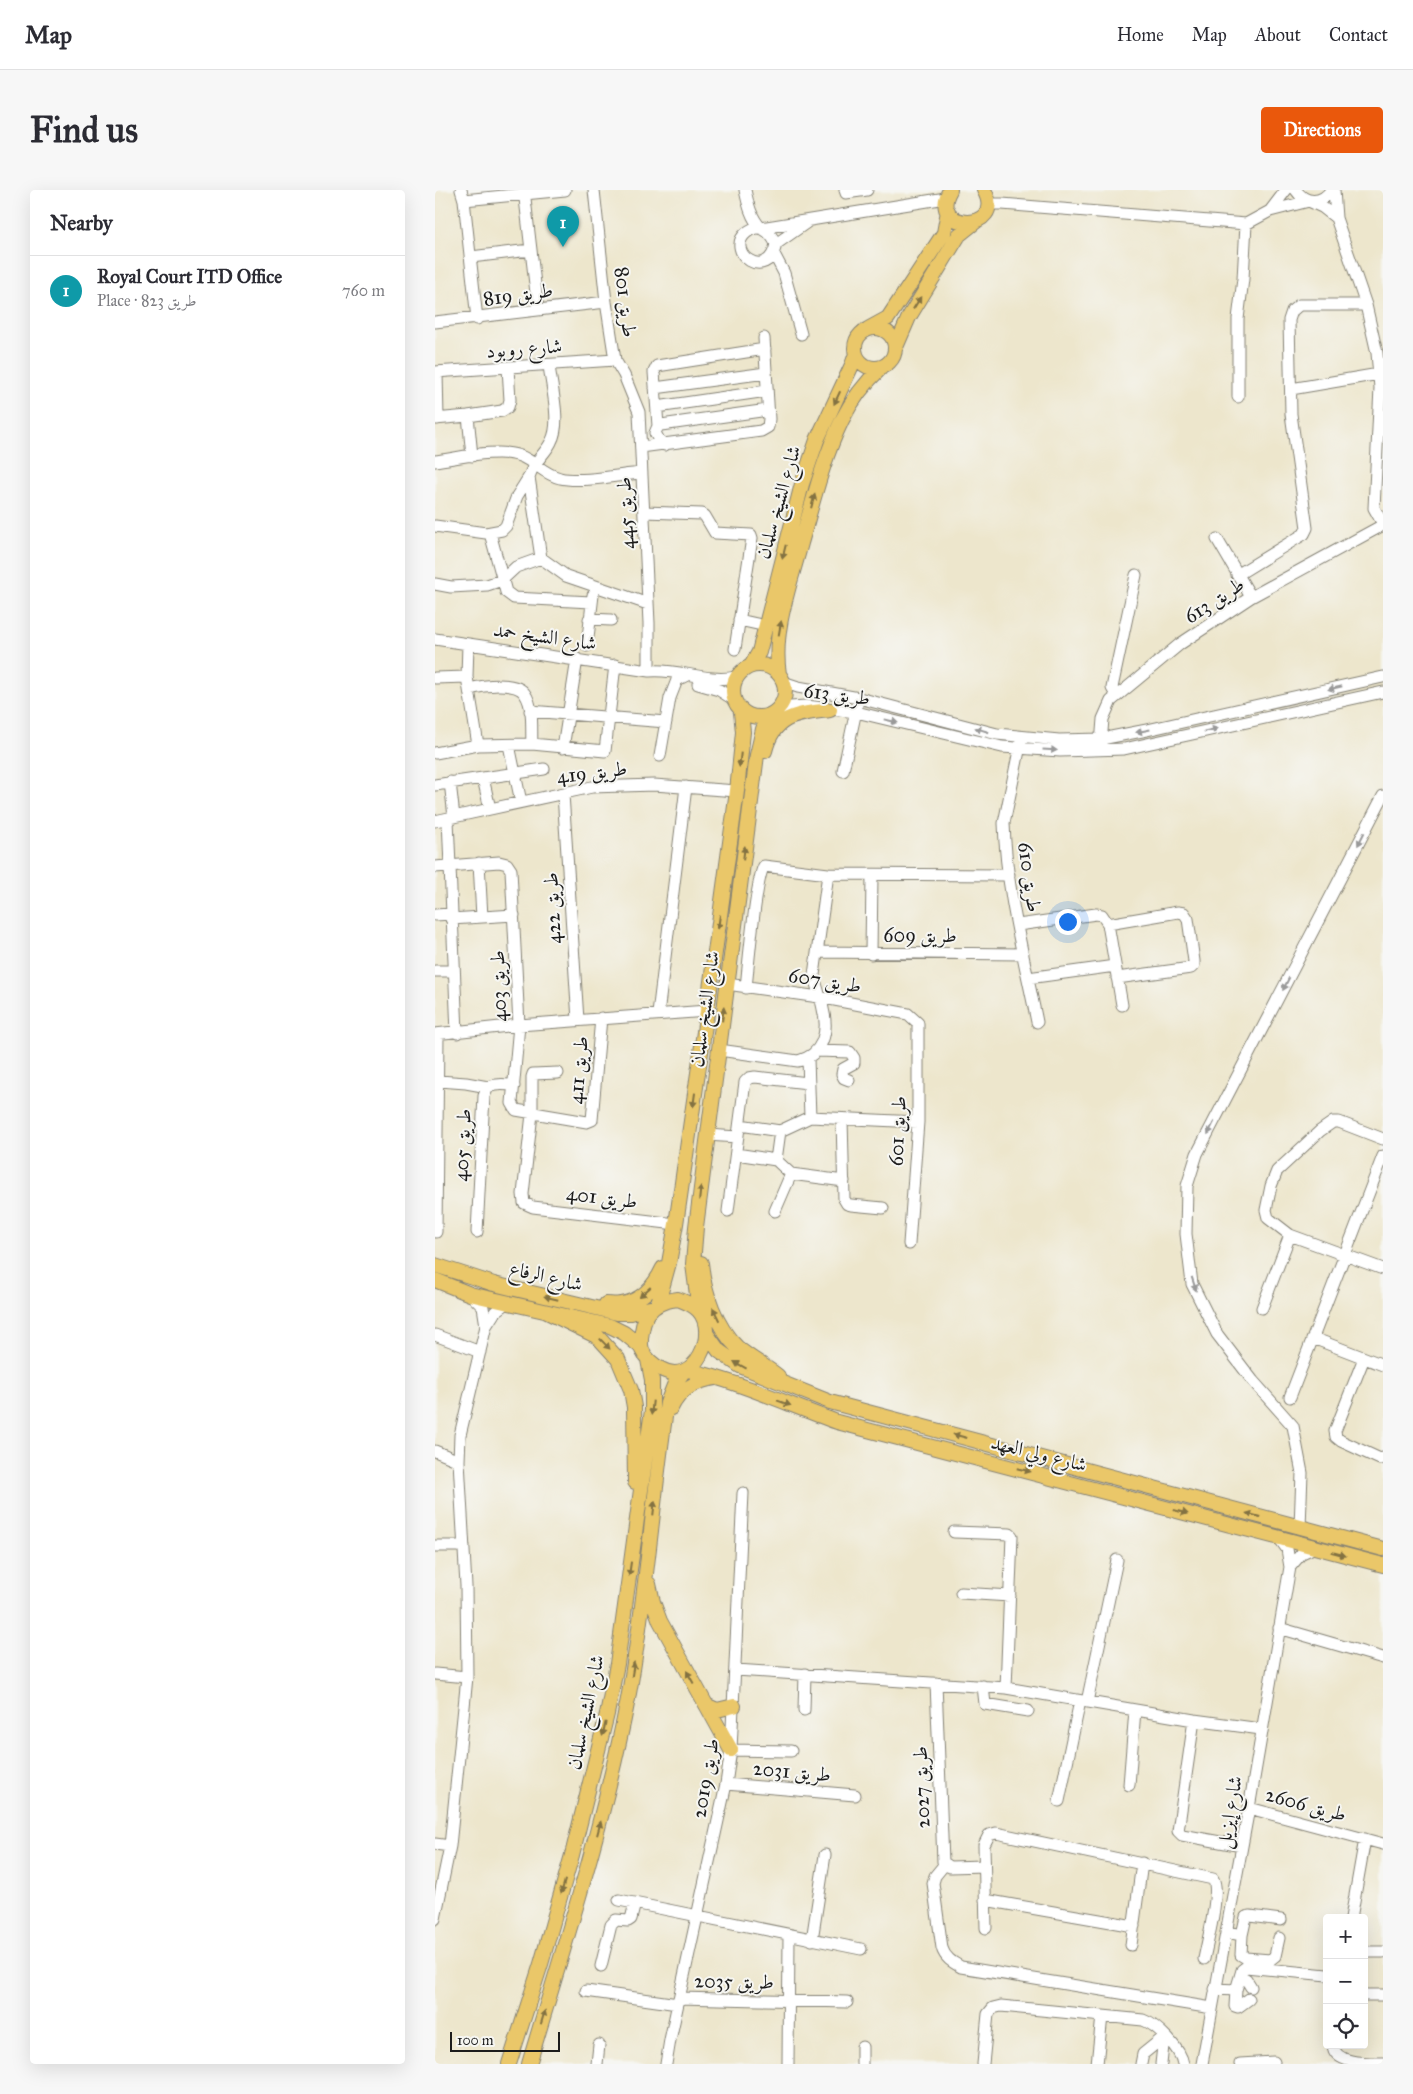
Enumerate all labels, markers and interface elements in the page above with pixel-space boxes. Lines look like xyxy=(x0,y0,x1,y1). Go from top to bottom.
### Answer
text: Map xyxy=(25,20,72,50)
text: Home xyxy=(1117,24,1164,46)
text: Map xyxy=(1192,24,1227,46)
text: About xyxy=(1255,24,1301,46)
text: Contact xyxy=(1329,24,1388,46)
button: Directions xyxy=(1261,107,1383,153)
text: Find us xyxy=(30,109,138,152)
pin: 1 xyxy=(547,206,579,247)
text: Nearby xyxy=(50,210,113,236)
text: Royal Court ITD Office xyxy=(97,265,282,288)
street label: طريق 801 xyxy=(609,265,642,339)
street label: طريق 819 xyxy=(482,277,554,312)
text: 1 xyxy=(63,281,69,300)
text: 760 m xyxy=(342,281,385,300)
text: Place · طريق 823 xyxy=(97,291,197,310)
one-way arrow xyxy=(912,297,922,310)
street label: شارع روبود xyxy=(485,333,563,369)
one-way arrow xyxy=(832,391,841,406)
street label: شارع الشيخ سلمان xyxy=(750,442,811,563)
street label: طريق 445 xyxy=(611,476,640,550)
one-way arrow xyxy=(809,494,817,509)
one-way arrow xyxy=(780,544,788,559)
street label: طريق 613 xyxy=(1179,572,1249,629)
street label: شارع الشيخ حمد xyxy=(491,617,598,661)
one-way arrow xyxy=(777,619,785,635)
street label: طريق 613 xyxy=(802,678,872,711)
one-way arrow xyxy=(1328,684,1343,692)
one-way arrow xyxy=(884,717,899,725)
one-way arrow xyxy=(974,725,989,733)
one-way arrow xyxy=(1203,726,1218,734)
one-way arrow xyxy=(1135,727,1150,735)
one-way arrow xyxy=(1043,747,1059,755)
one-way arrow xyxy=(736,753,744,769)
street label: طريق 419 xyxy=(556,756,629,789)
one-way arrow xyxy=(1356,833,1365,846)
street label: طريق 610 xyxy=(1012,840,1047,914)
one-way arrow xyxy=(740,845,748,861)
street label: طريق 422 xyxy=(538,872,567,944)
your location xyxy=(1055,909,1081,935)
one-way arrow xyxy=(715,914,723,930)
street label: طريق 609 xyxy=(883,923,957,948)
street label: شارع الشيخ سلمان xyxy=(684,949,730,1069)
street label: طريق 403 xyxy=(485,950,512,1022)
street label: طريق 607 xyxy=(787,962,863,999)
one-way arrow xyxy=(1282,976,1290,991)
one-way arrow xyxy=(720,1006,728,1022)
street label: طريق 411 xyxy=(563,1035,594,1105)
one-way arrow xyxy=(690,1092,698,1108)
street label: طريق 601 xyxy=(883,1095,912,1167)
street label: طريق 405 xyxy=(448,1108,477,1182)
one-way arrow xyxy=(1207,1121,1215,1135)
street label: طريق 401 xyxy=(565,1181,639,1214)
one-way arrow xyxy=(696,1184,704,1200)
street label: شارع الرفاع xyxy=(506,1256,585,1302)
one-way arrow xyxy=(1191,1277,1198,1292)
one-way arrow xyxy=(639,1287,652,1298)
one-way arrow xyxy=(544,1294,559,1302)
one-way arrow xyxy=(711,1306,720,1321)
one-way arrow xyxy=(599,1337,611,1349)
one-way arrow xyxy=(732,1361,747,1369)
one-way arrow xyxy=(648,1400,656,1416)
one-way arrow xyxy=(776,1400,791,1407)
street label: شارع ولي العهد xyxy=(987,1429,1089,1482)
one-way arrow xyxy=(953,1432,968,1440)
one-way arrow xyxy=(1017,1466,1032,1474)
one-way arrow xyxy=(650,1500,658,1516)
one-way arrow xyxy=(1174,1508,1189,1516)
one-way arrow xyxy=(1245,1510,1260,1518)
one-way arrow xyxy=(1332,1550,1347,1558)
one-way arrow xyxy=(626,1561,634,1577)
street label: شارع الشيخ سلمان xyxy=(561,1652,615,1773)
one-way arrow xyxy=(630,1661,638,1677)
one-way arrow xyxy=(686,1671,695,1684)
one-way arrow xyxy=(600,1722,608,1737)
street label: طريق 2019 xyxy=(686,1736,725,1820)
street label: طريق 2027 xyxy=(908,1745,935,1829)
street label: طريق 2031 xyxy=(752,1756,832,1787)
street label: شارع إيزيل xyxy=(1211,1774,1253,1851)
street label: طريق 2606 xyxy=(1263,1782,1349,1827)
one-way arrow xyxy=(595,1820,603,1835)
one-way arrow xyxy=(559,1879,567,1894)
map controls xyxy=(1323,1914,1368,2049)
button: + xyxy=(1323,1914,1368,1959)
button: − xyxy=(1323,1959,1368,2004)
street label: طريق 2035 xyxy=(694,1968,774,1995)
button: locate xyxy=(1323,2004,1368,2049)
one-way arrow xyxy=(540,2010,548,2025)
scale bar xyxy=(450,2029,560,2052)
text: 100 m xyxy=(457,2032,494,2049)

